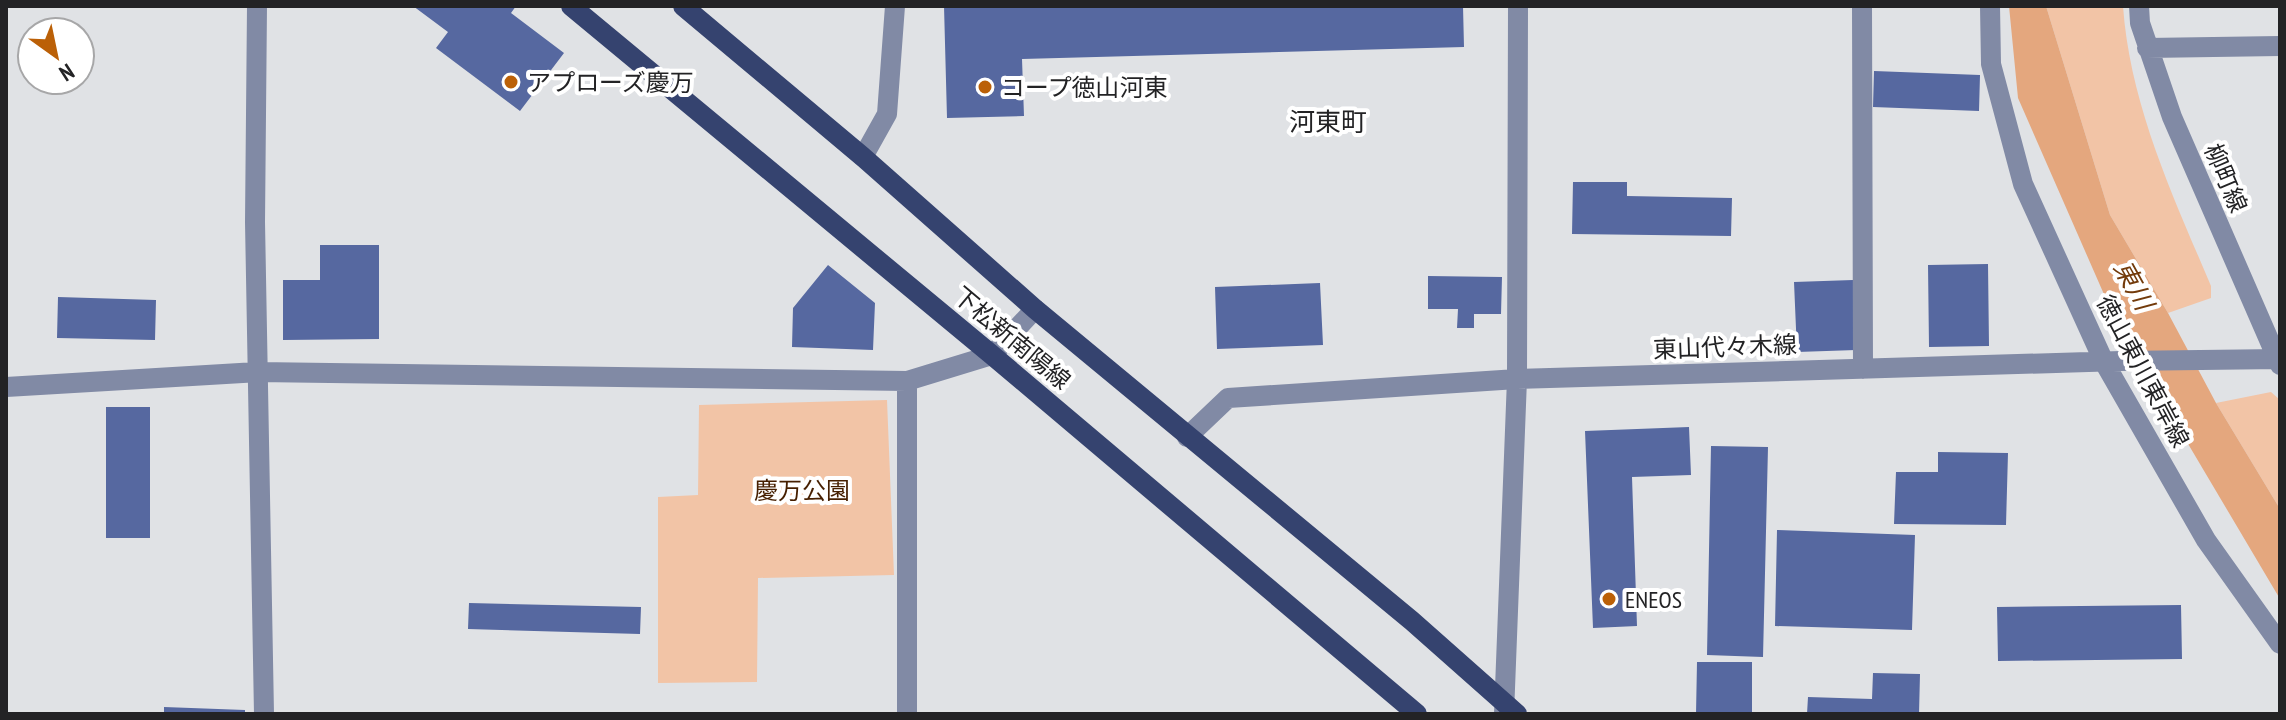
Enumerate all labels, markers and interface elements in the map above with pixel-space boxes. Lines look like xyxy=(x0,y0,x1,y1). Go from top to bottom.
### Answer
north arrow xyxy=(16,16,96,96)
text: N xyxy=(54,58,80,88)
place label: アプローズ慶万 xyxy=(527,67,694,98)
place label: コープ徳山河東 xyxy=(1001,72,1168,103)
marker: アプローズ慶万 xyxy=(502,73,520,91)
marker: コープ徳山河東 xyxy=(976,78,994,96)
district label: 河東町 xyxy=(1289,105,1367,138)
street label: 柳町線 xyxy=(2198,139,2254,217)
water label: 東川 xyxy=(2107,254,2162,318)
street label: 下松新南陽線 xyxy=(947,280,1077,396)
street label: 徳山東川東岸線 xyxy=(2090,290,2196,452)
street label: 東山代々木線 xyxy=(1653,329,1797,365)
park label: 慶万公園 xyxy=(754,475,850,506)
place label: ENEOS xyxy=(1625,584,1682,615)
marker: ENEOS xyxy=(1600,590,1618,608)

